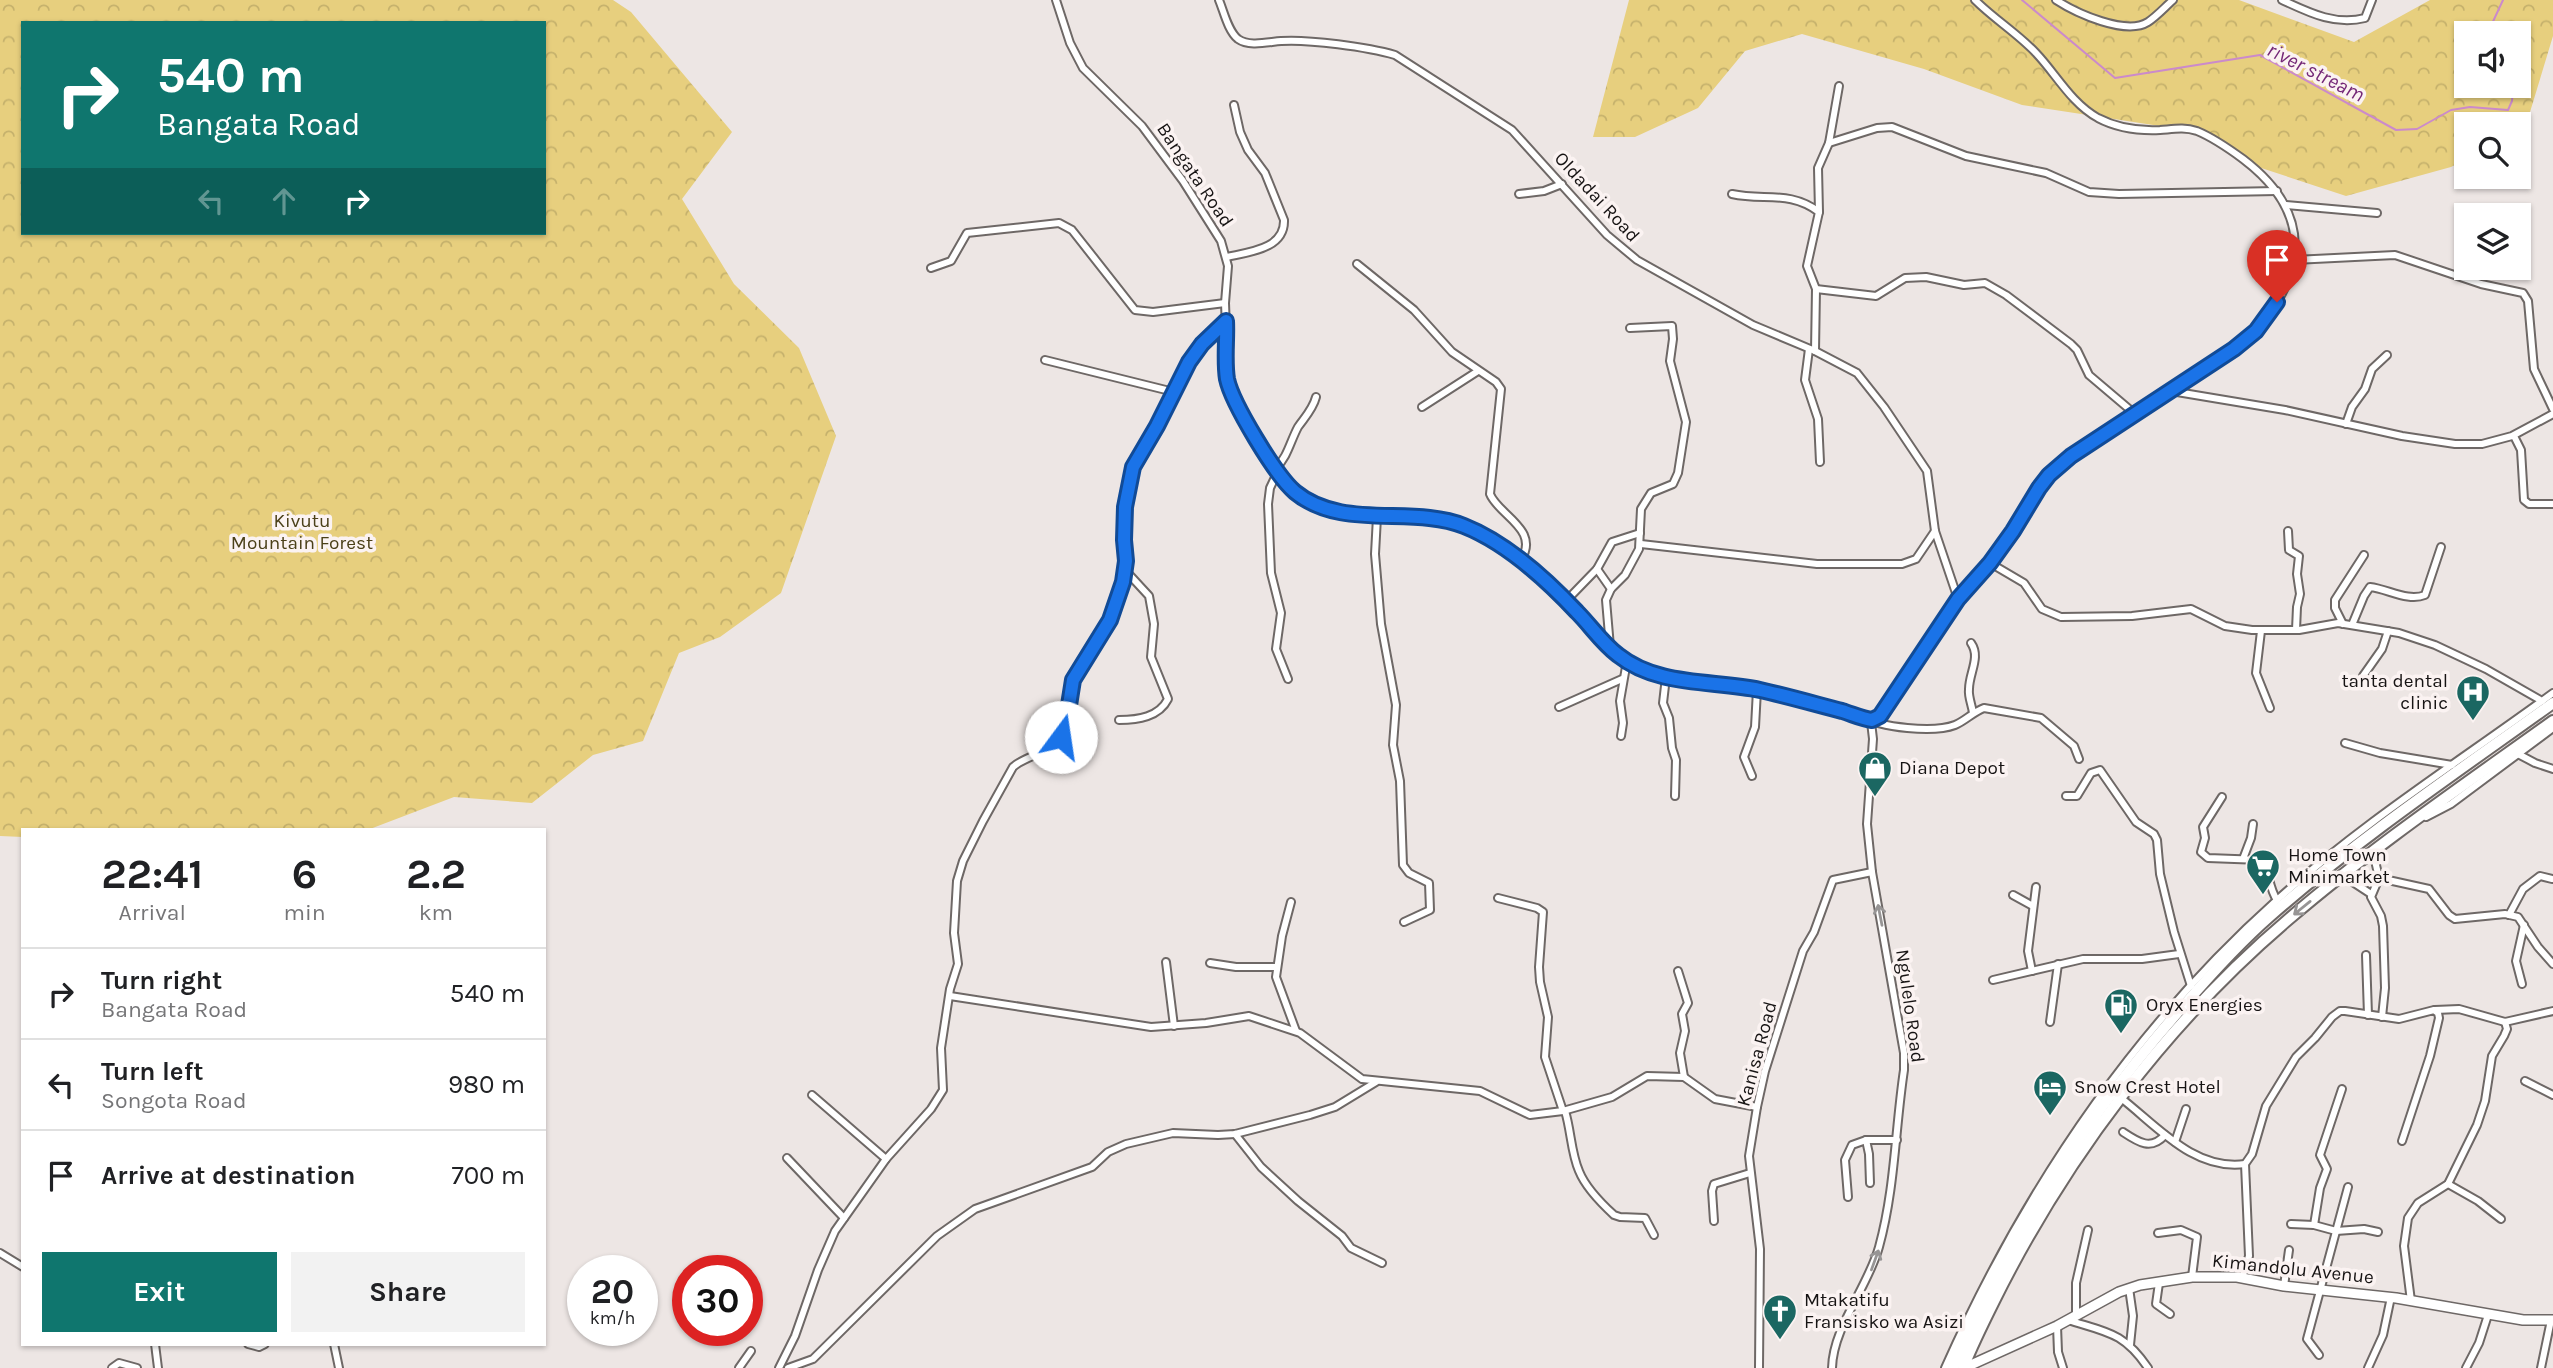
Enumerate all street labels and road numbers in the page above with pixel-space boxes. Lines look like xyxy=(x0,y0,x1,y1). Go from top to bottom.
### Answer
street label: Bangata Road xyxy=(1152,119,1238,231)
street label: Oldadai Road xyxy=(1550,147,1644,247)
street label: Ngulelo Road xyxy=(1891,948,1929,1064)
street label: Kanisa Road xyxy=(1732,999,1782,1109)
street label: Kimandolu Avenue xyxy=(2211,1250,2375,1288)

